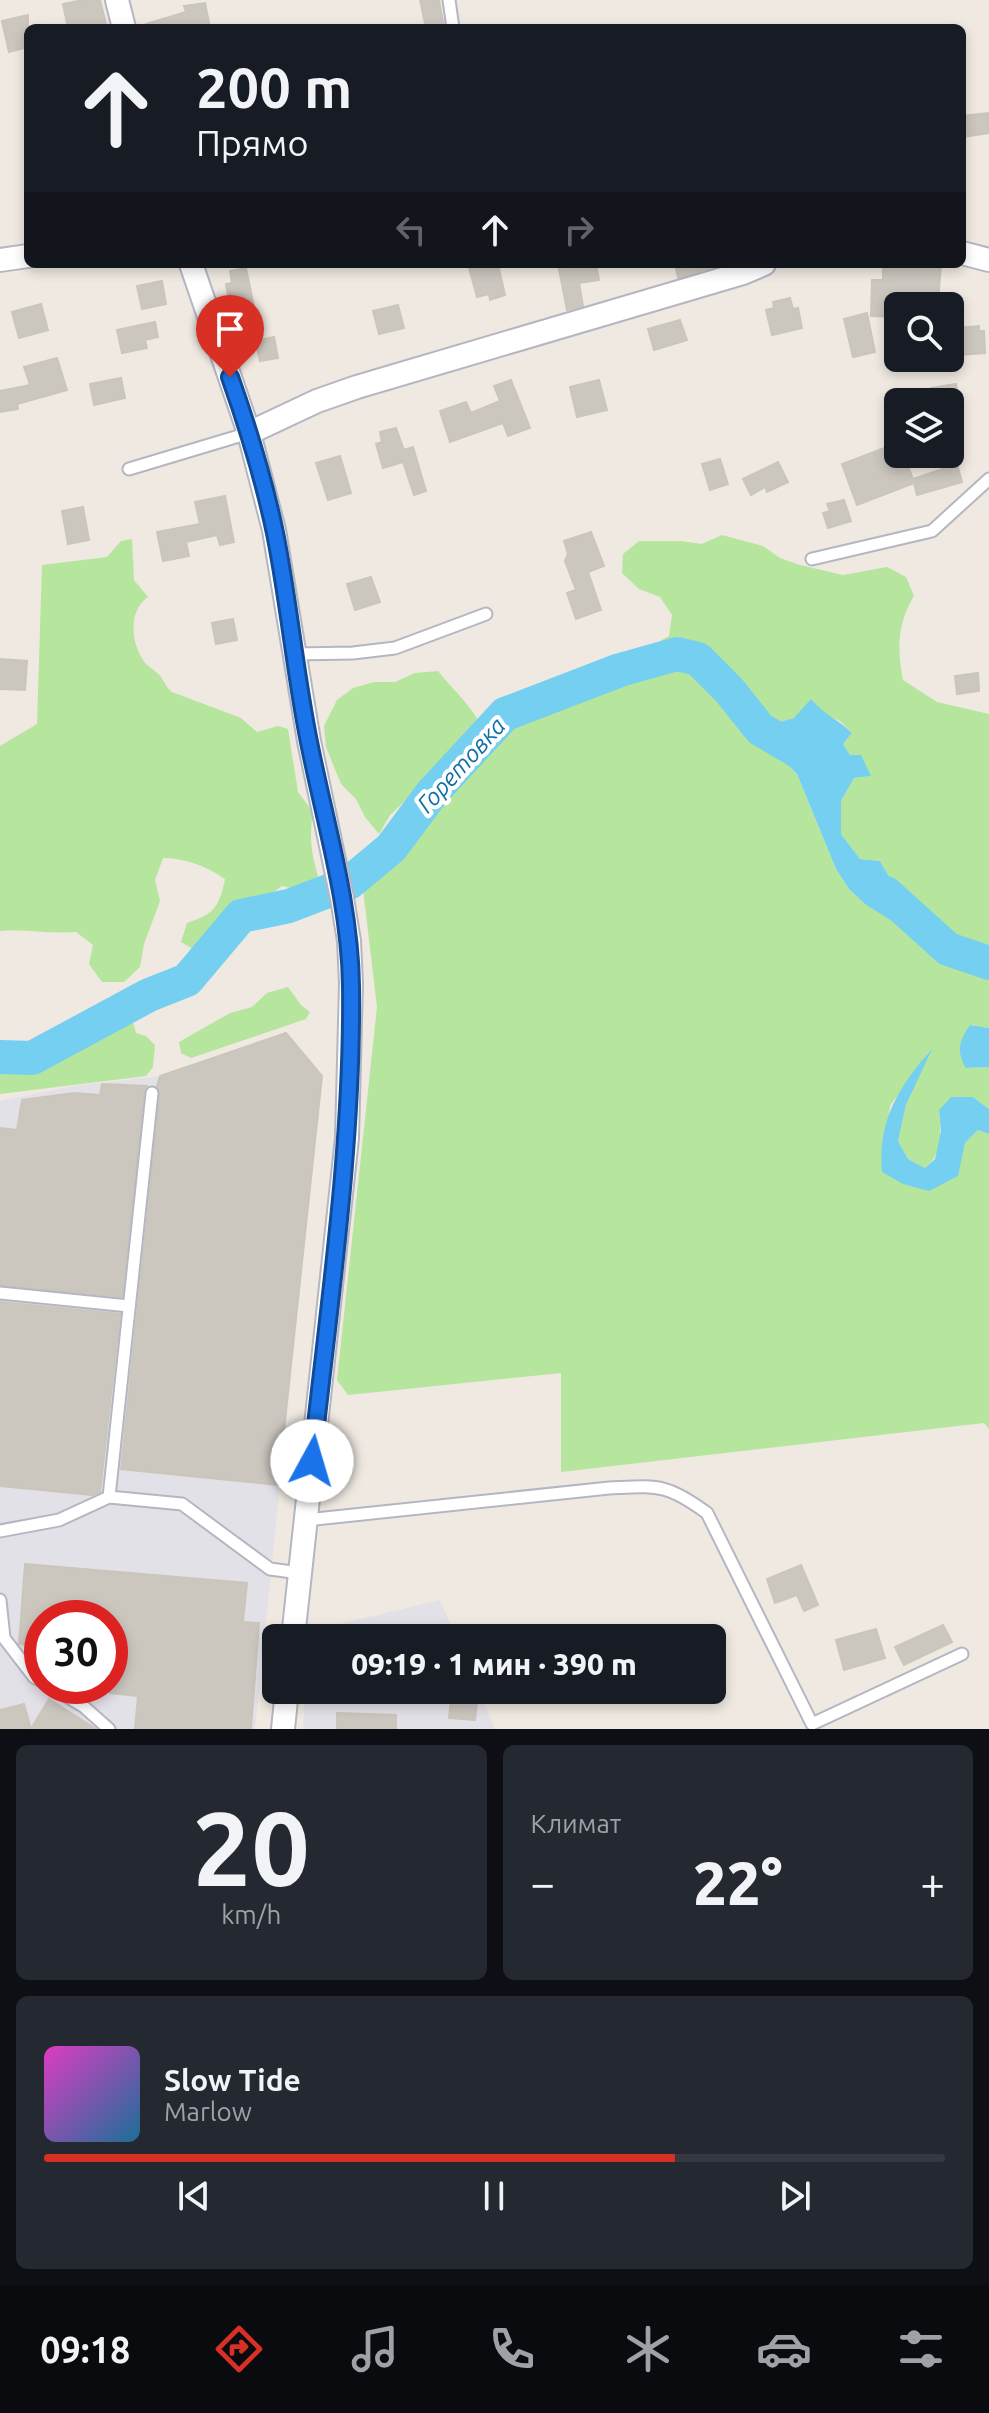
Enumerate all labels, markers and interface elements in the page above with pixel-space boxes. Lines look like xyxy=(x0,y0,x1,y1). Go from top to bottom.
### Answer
icon: ahead xyxy=(64,56,168,160)
text: 200 m xyxy=(196,56,352,119)
text: Прямо xyxy=(196,122,309,163)
icon: left xyxy=(389,208,433,252)
icon: ahead xyxy=(473,208,517,252)
icon: right xyxy=(557,208,601,252)
map controls xyxy=(884,292,964,468)
button: search xyxy=(884,292,964,372)
pin xyxy=(196,295,264,377)
icon: arrive xyxy=(208,307,252,351)
button: layers xyxy=(884,388,964,468)
water label: Горетовка xyxy=(411,712,511,818)
position arrow xyxy=(270,1419,354,1503)
speed limit sign: 30 xyxy=(24,1600,128,1704)
text: 09:19 · 1 мин · 390 m xyxy=(351,1647,637,1681)
text: 20 xyxy=(193,1789,310,1906)
text: Климат xyxy=(531,1809,621,1838)
text: 22° xyxy=(693,1849,782,1916)
text: − xyxy=(531,1858,555,1907)
text: + xyxy=(920,1858,945,1907)
text: km/h xyxy=(221,1900,281,1929)
text: Slow Tide xyxy=(164,2063,301,2097)
text: Marlow xyxy=(164,2097,252,2126)
icon: previous xyxy=(172,2174,216,2218)
icon: pause xyxy=(472,2174,516,2218)
icon: next xyxy=(773,2174,817,2218)
icon: directions xyxy=(211,2321,267,2377)
icon: music xyxy=(347,2321,403,2377)
icon: phone xyxy=(484,2321,540,2377)
icon: climate xyxy=(620,2321,676,2377)
icon: car xyxy=(756,2321,812,2377)
icon: filters xyxy=(893,2321,949,2377)
text: 09:18 xyxy=(40,2329,130,2370)

